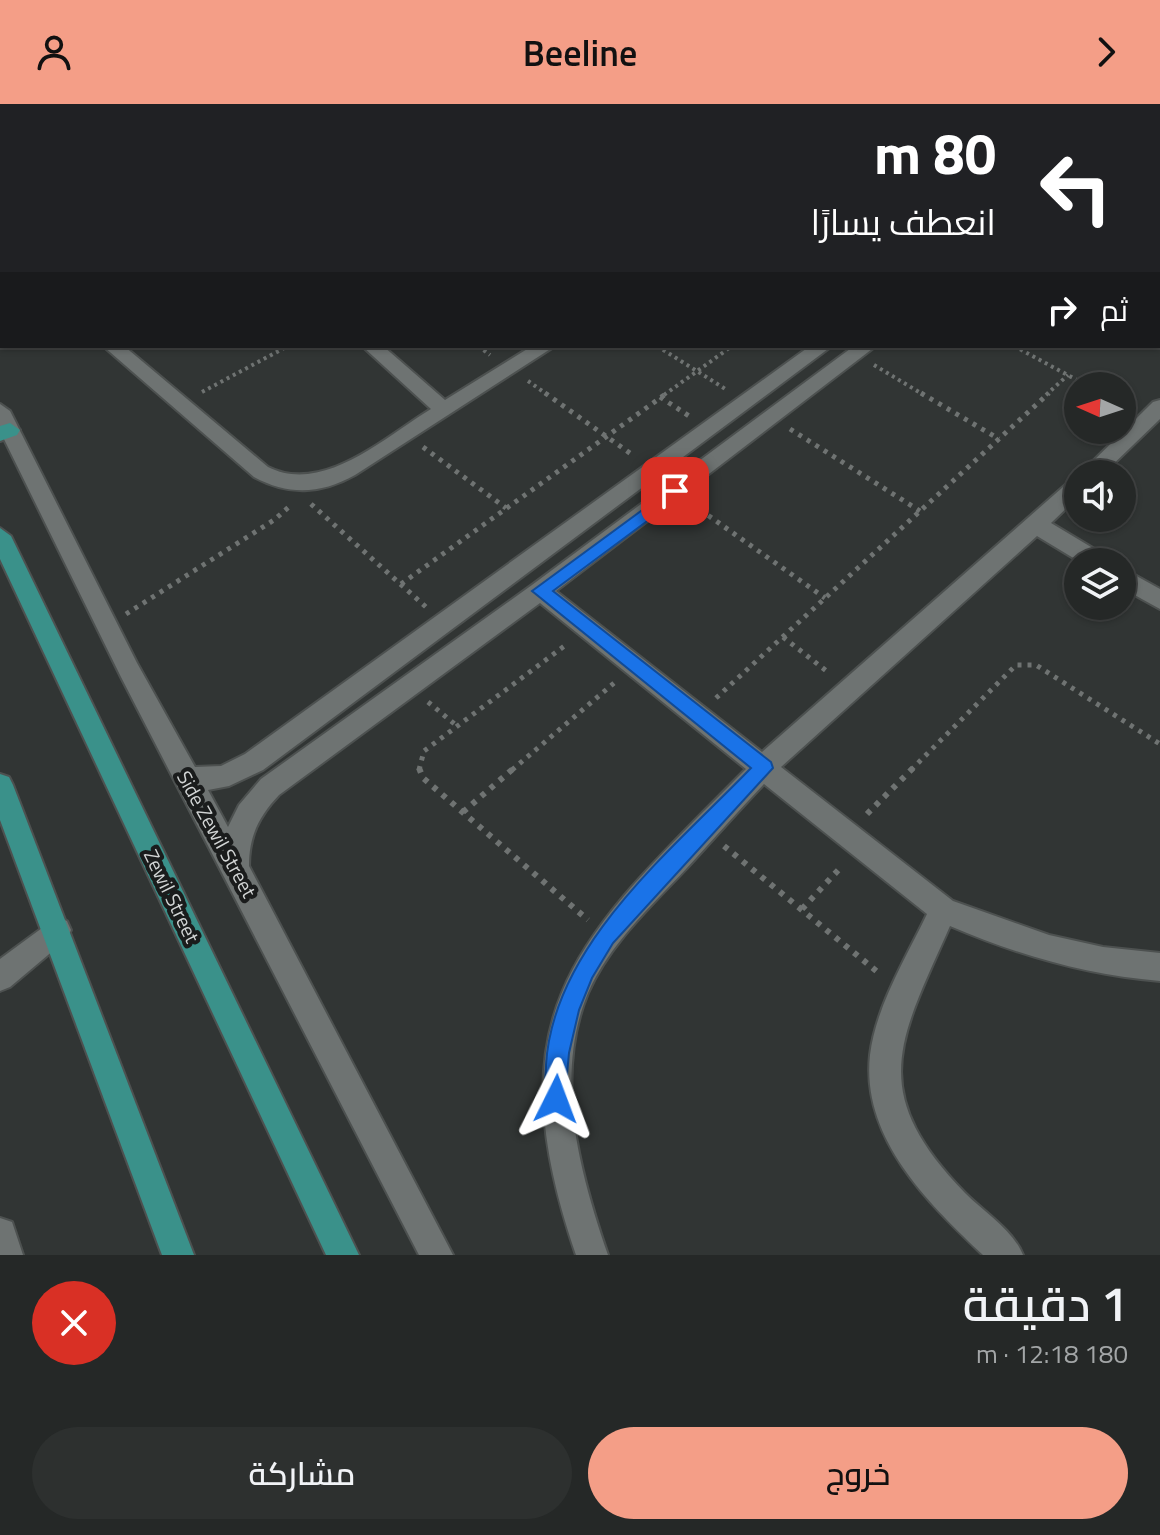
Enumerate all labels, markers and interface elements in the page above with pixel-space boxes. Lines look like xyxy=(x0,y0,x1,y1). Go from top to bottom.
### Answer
text: Beeline xyxy=(523,25,637,80)
icon: person xyxy=(32,30,76,74)
icon: forward xyxy=(1084,30,1128,74)
text: 80 m xyxy=(874,111,996,196)
icon: left xyxy=(1024,136,1128,240)
text: انعطف يسارًا xyxy=(811,194,996,249)
text: ثم xyxy=(1100,287,1128,333)
icon: right xyxy=(1040,288,1084,332)
north arrow xyxy=(1064,372,1136,444)
map controls xyxy=(1064,372,1136,620)
pin xyxy=(641,457,709,525)
button: sound xyxy=(1064,460,1136,532)
icon: arrive xyxy=(653,469,697,513)
button: layers xyxy=(1064,548,1136,620)
street label: Side Zewil Street xyxy=(172,767,262,901)
street label: Zewil Street xyxy=(139,845,205,947)
position arrow xyxy=(514,1057,598,1141)
text: 1 دقيقة xyxy=(963,1267,1128,1340)
button: close xyxy=(32,1281,116,1365)
text: 180 m · 12:18 xyxy=(976,1334,1128,1373)
button: مشاركة xyxy=(32,1427,572,1519)
button: خروج xyxy=(588,1427,1128,1519)

